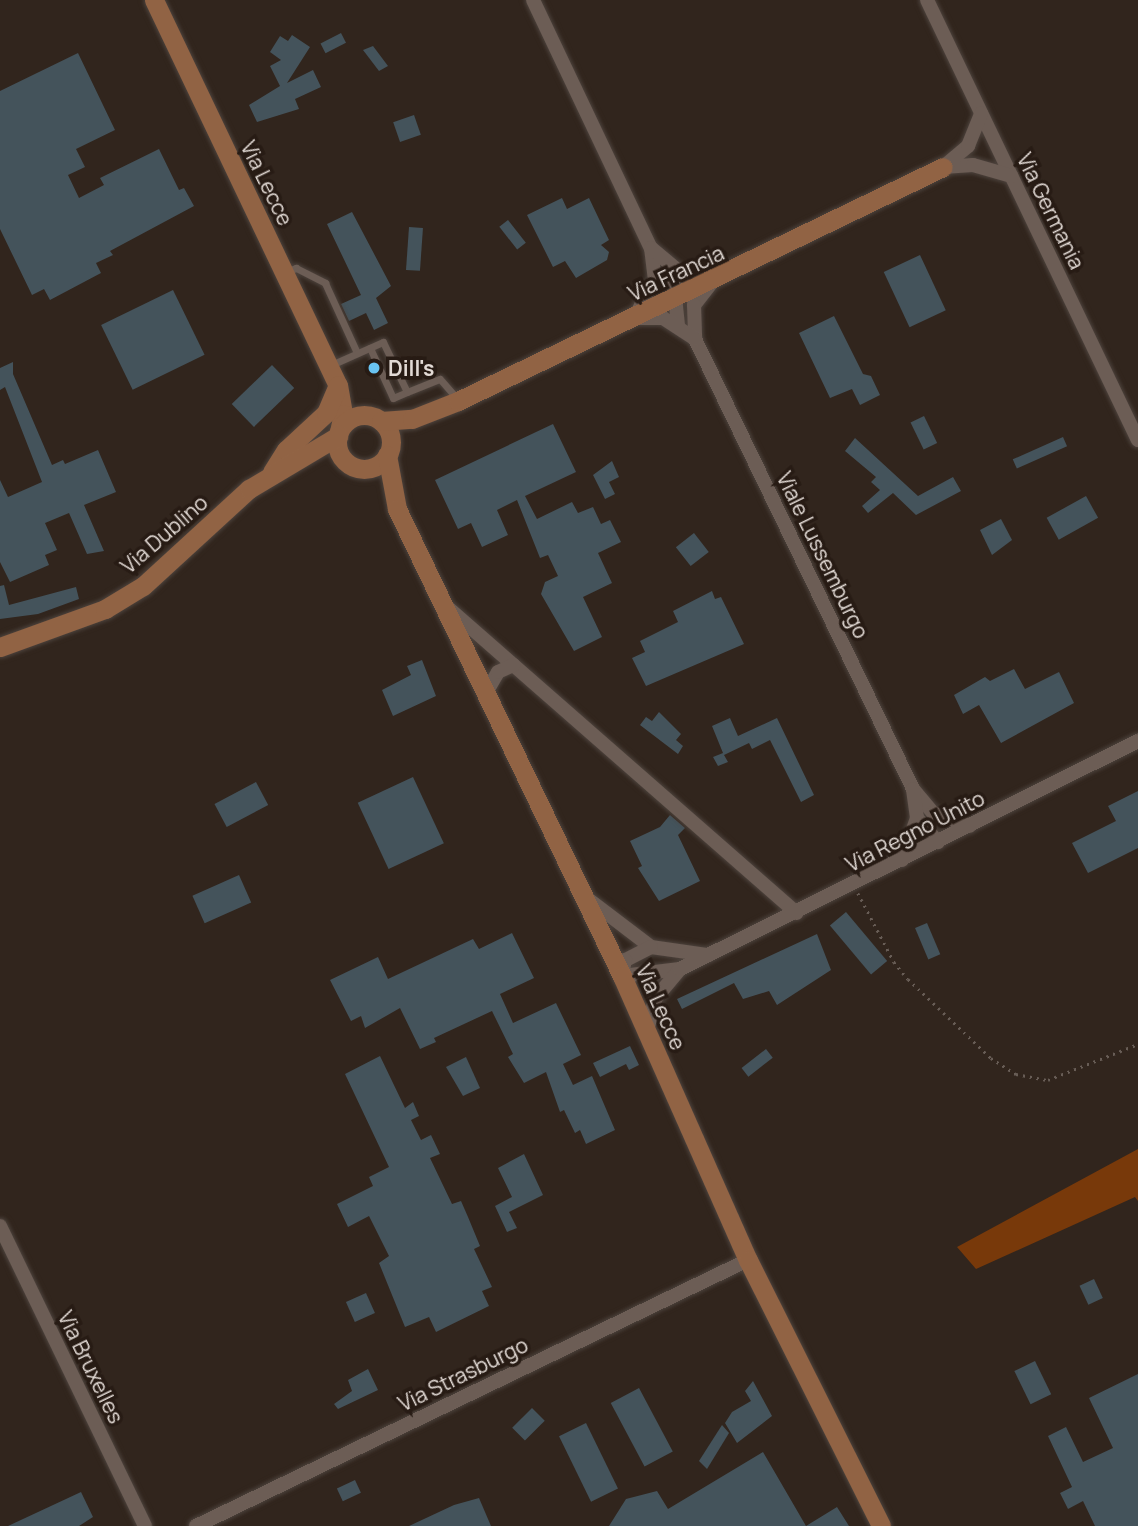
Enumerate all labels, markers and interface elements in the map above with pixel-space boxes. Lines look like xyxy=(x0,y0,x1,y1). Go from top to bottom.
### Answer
street label: Via Lecce xyxy=(236,137,298,229)
street label: Via Germania xyxy=(1012,149,1090,273)
street label: Via Francia xyxy=(624,240,728,306)
place label: Dill's xyxy=(388,355,434,381)
marker: Dill's xyxy=(366,360,382,376)
street label: Viale Lussemburgo xyxy=(772,468,874,642)
street label: Via Dublino xyxy=(115,490,213,578)
street label: Via Regno Unito xyxy=(841,785,989,877)
street label: Via Lecce xyxy=(631,960,691,1054)
street label: Via Bruxelles xyxy=(53,1307,129,1427)
street label: Via Strasburgo xyxy=(394,1332,532,1416)

